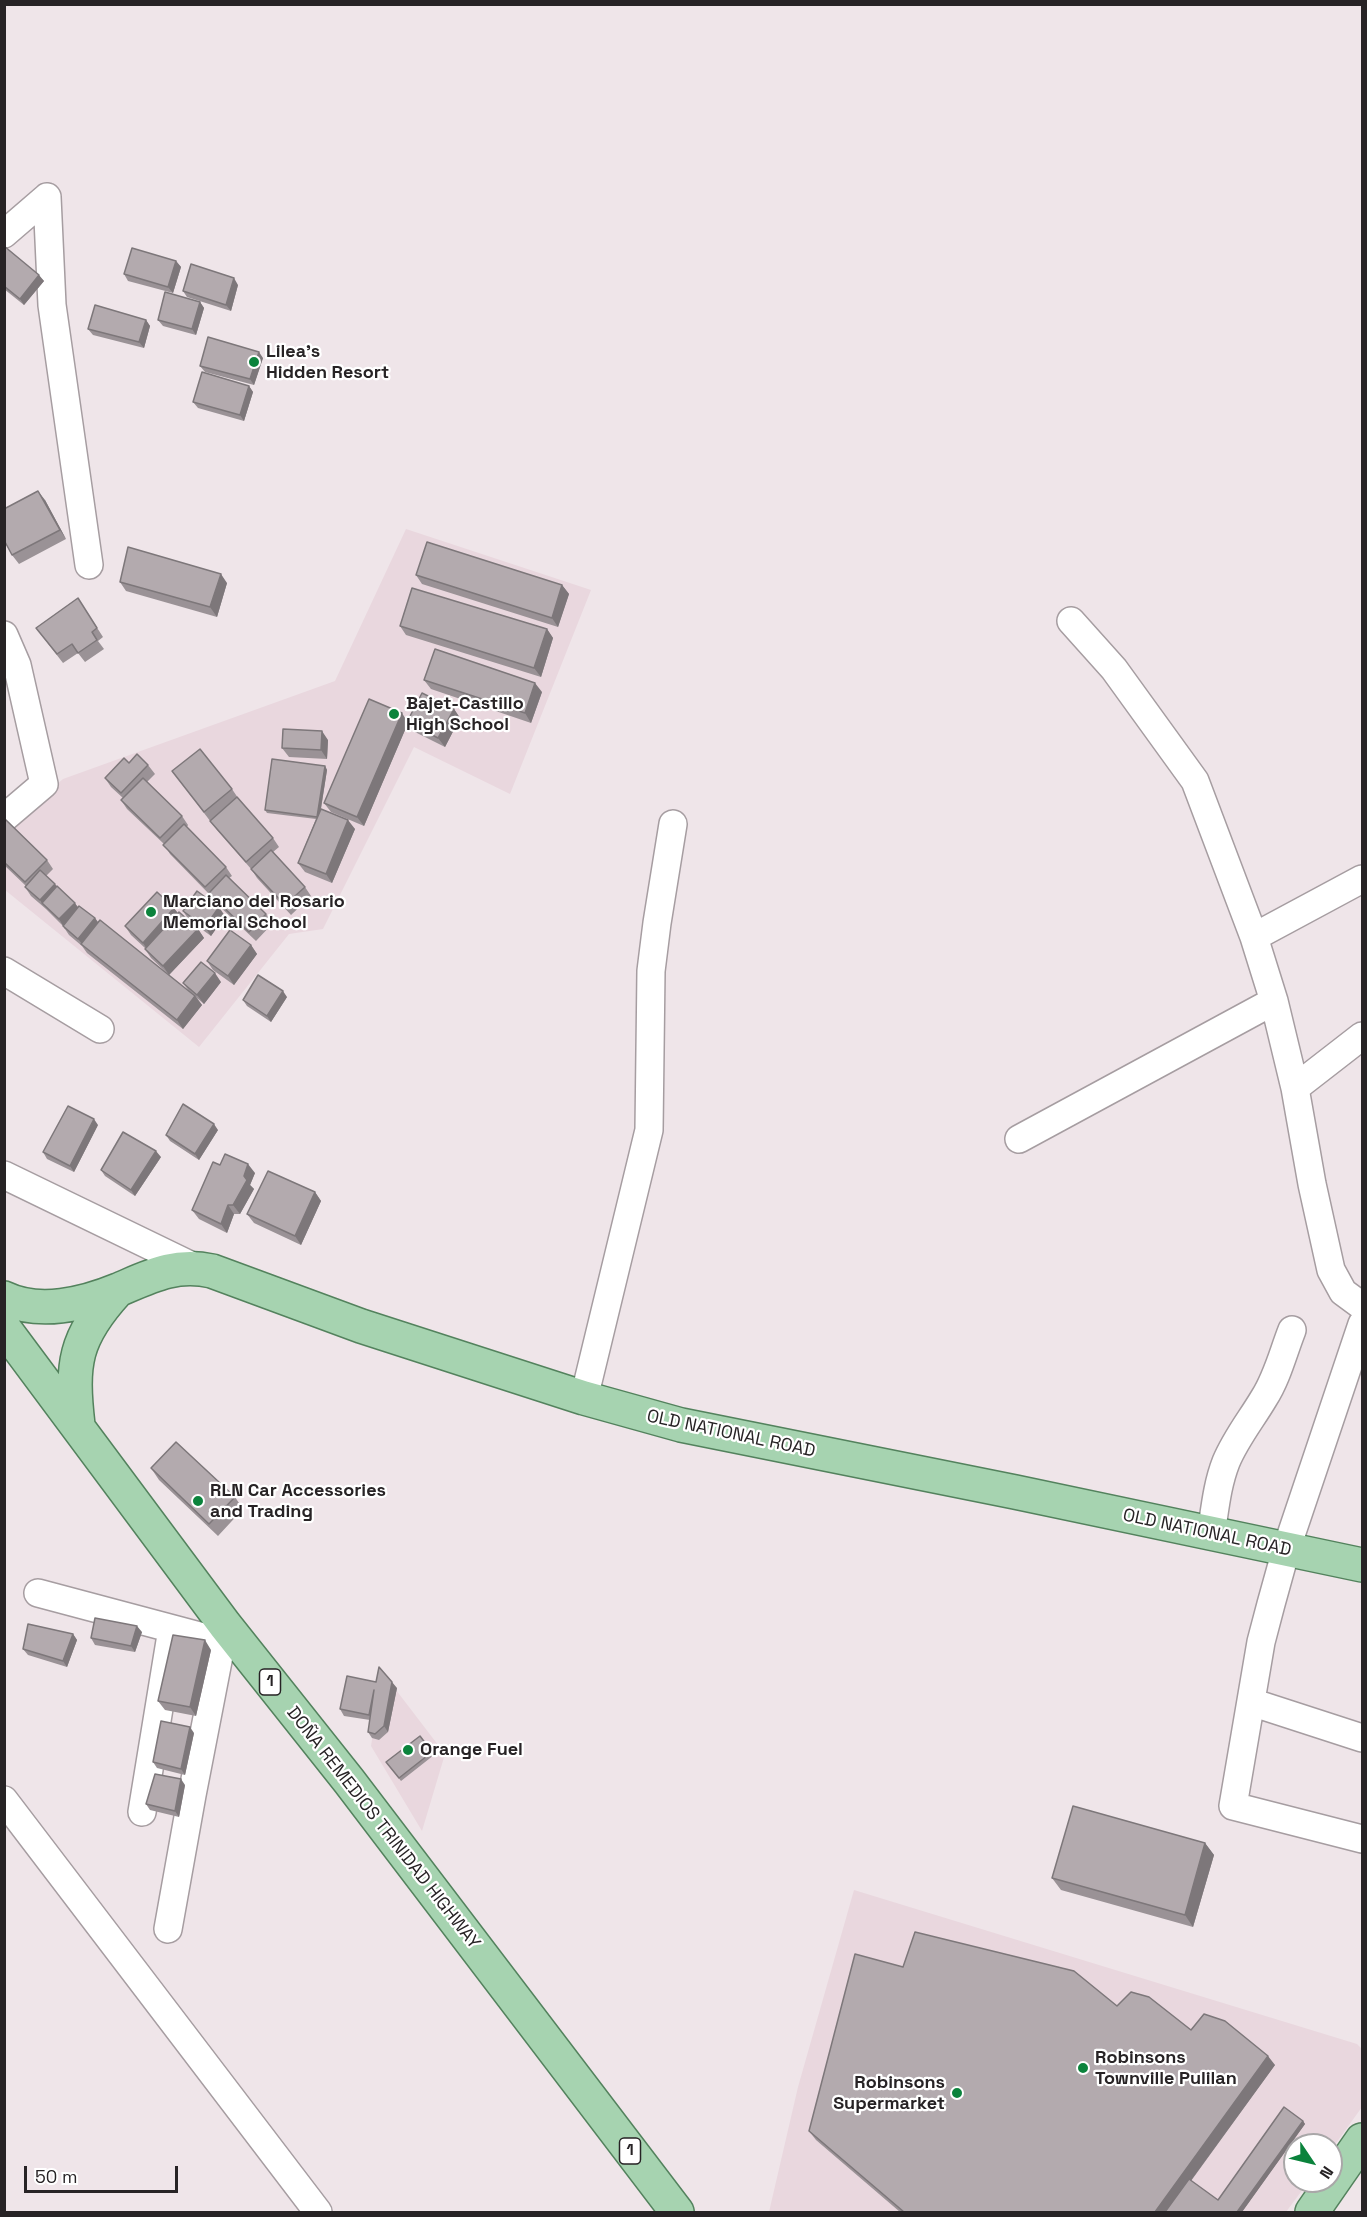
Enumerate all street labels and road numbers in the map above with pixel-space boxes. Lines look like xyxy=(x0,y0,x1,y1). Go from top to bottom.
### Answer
street label: OLD NATIONAL ROAD xyxy=(645,1406,817,1462)
street label: OLD NATIONAL ROAD xyxy=(1121,1505,1293,1561)
road number: 1 xyxy=(260,1669,280,1695)
street label: DOÑA REMEDIOS TRINIDAD HIGHWAY xyxy=(282,1703,484,1953)
road number: 1 xyxy=(620,2138,640,2164)

